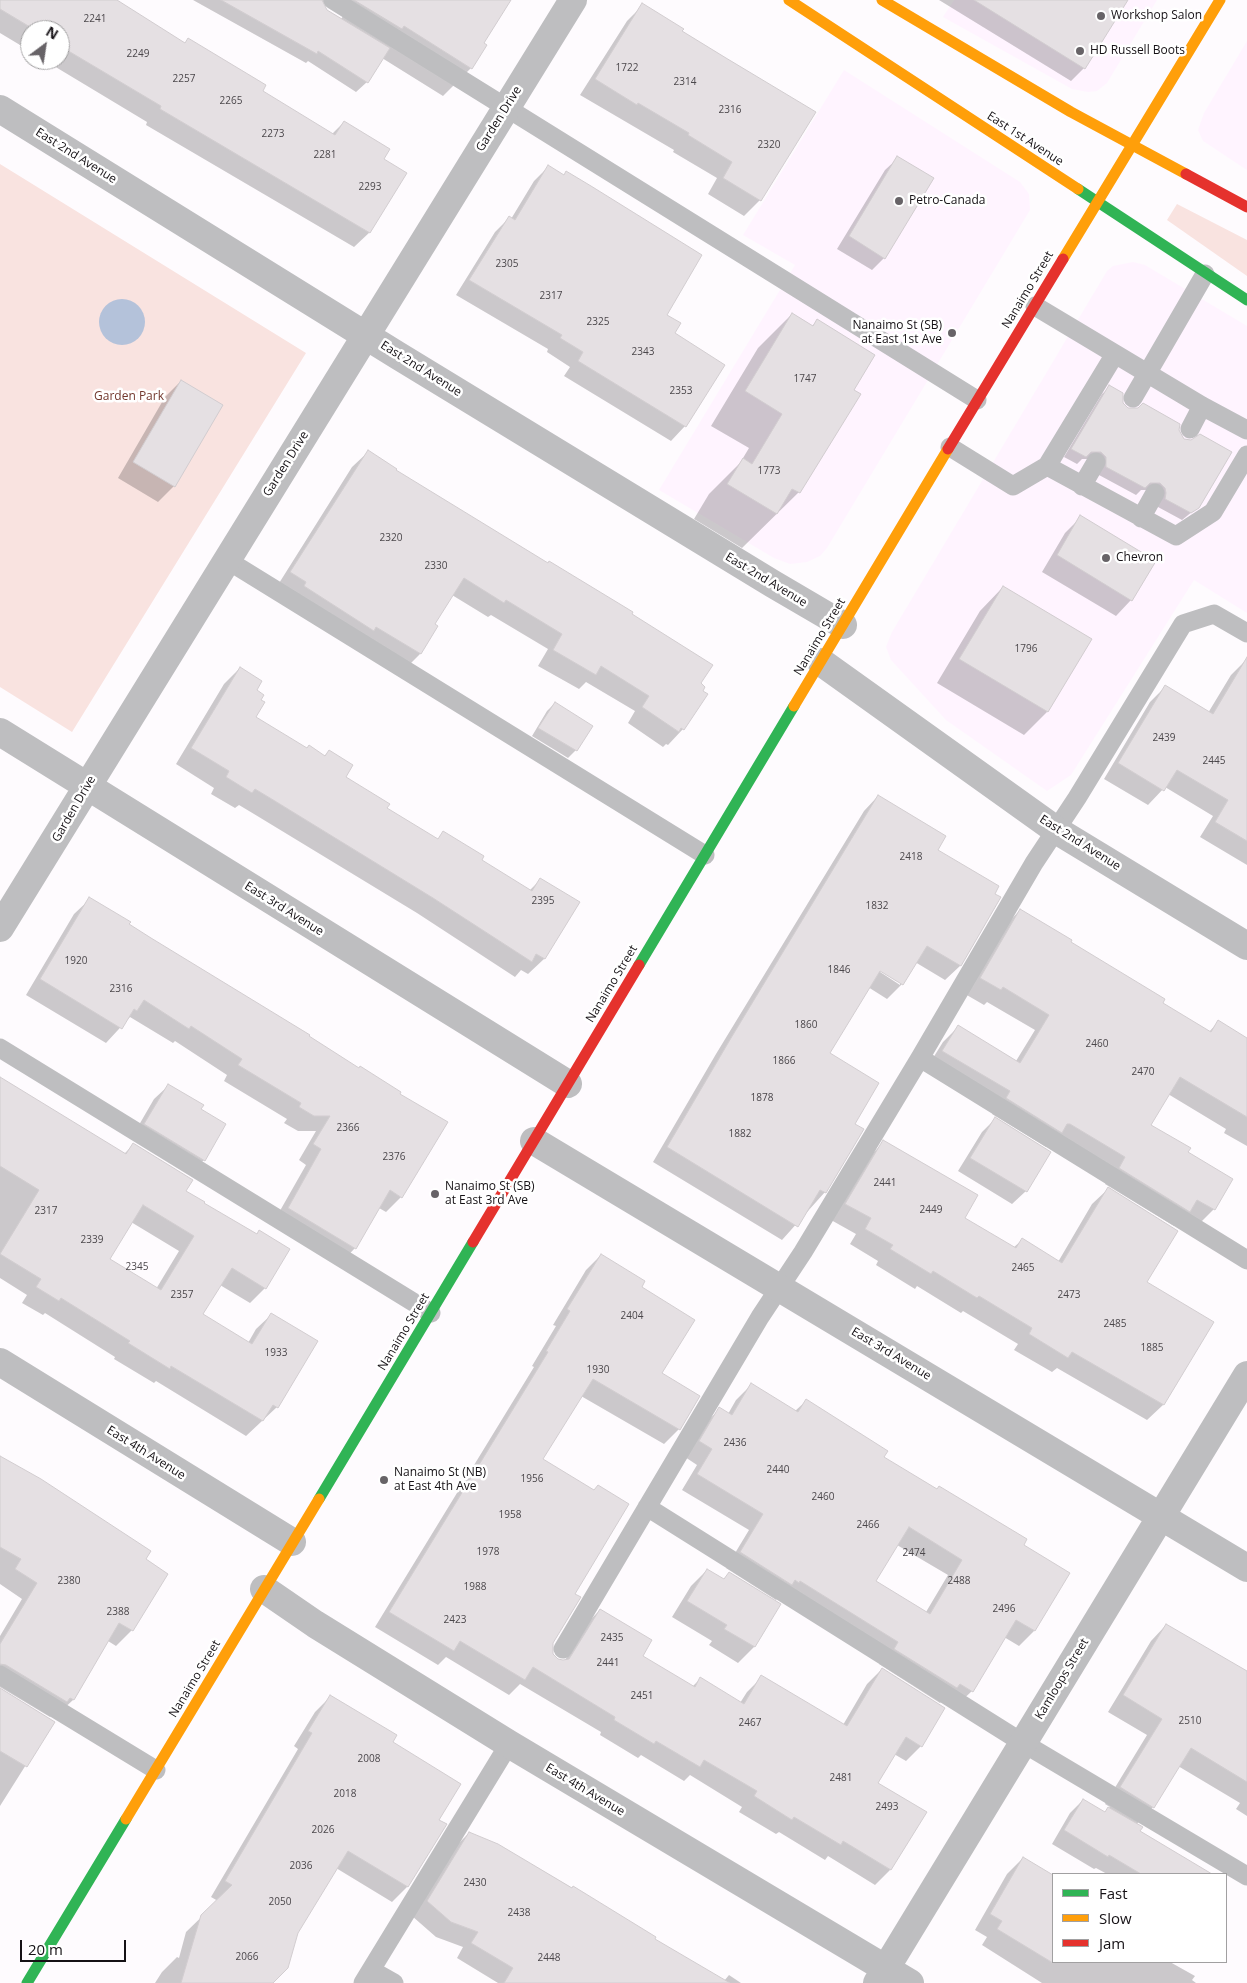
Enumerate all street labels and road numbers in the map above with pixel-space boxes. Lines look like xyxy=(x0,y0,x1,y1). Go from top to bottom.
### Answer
street label: Garden Drive xyxy=(473,84,525,154)
street label: East 1st Avenue xyxy=(984,109,1066,169)
street label: East 2nd Avenue xyxy=(33,125,119,187)
street label: Nanaimo Street xyxy=(999,249,1057,331)
street label: East 2nd Avenue xyxy=(378,338,464,400)
street label: Garden Drive xyxy=(260,429,312,499)
street label: East 2nd Avenue xyxy=(722,550,810,610)
street label: Nanaimo Street xyxy=(791,596,849,678)
street label: Garden Drive xyxy=(49,773,99,845)
street label: East 2nd Avenue xyxy=(1037,812,1123,874)
street label: East 3rd Avenue xyxy=(242,879,326,939)
street label: Nanaimo Street xyxy=(583,943,641,1025)
street label: Nanaimo Street xyxy=(375,1291,433,1373)
street label: East 3rd Avenue xyxy=(849,1325,933,1383)
street label: East 4th Avenue xyxy=(104,1423,188,1483)
street label: Kamloops Street xyxy=(1032,1636,1092,1722)
street label: Nanaimo Street xyxy=(166,1638,224,1720)
street label: East 4th Avenue xyxy=(543,1761,627,1819)

